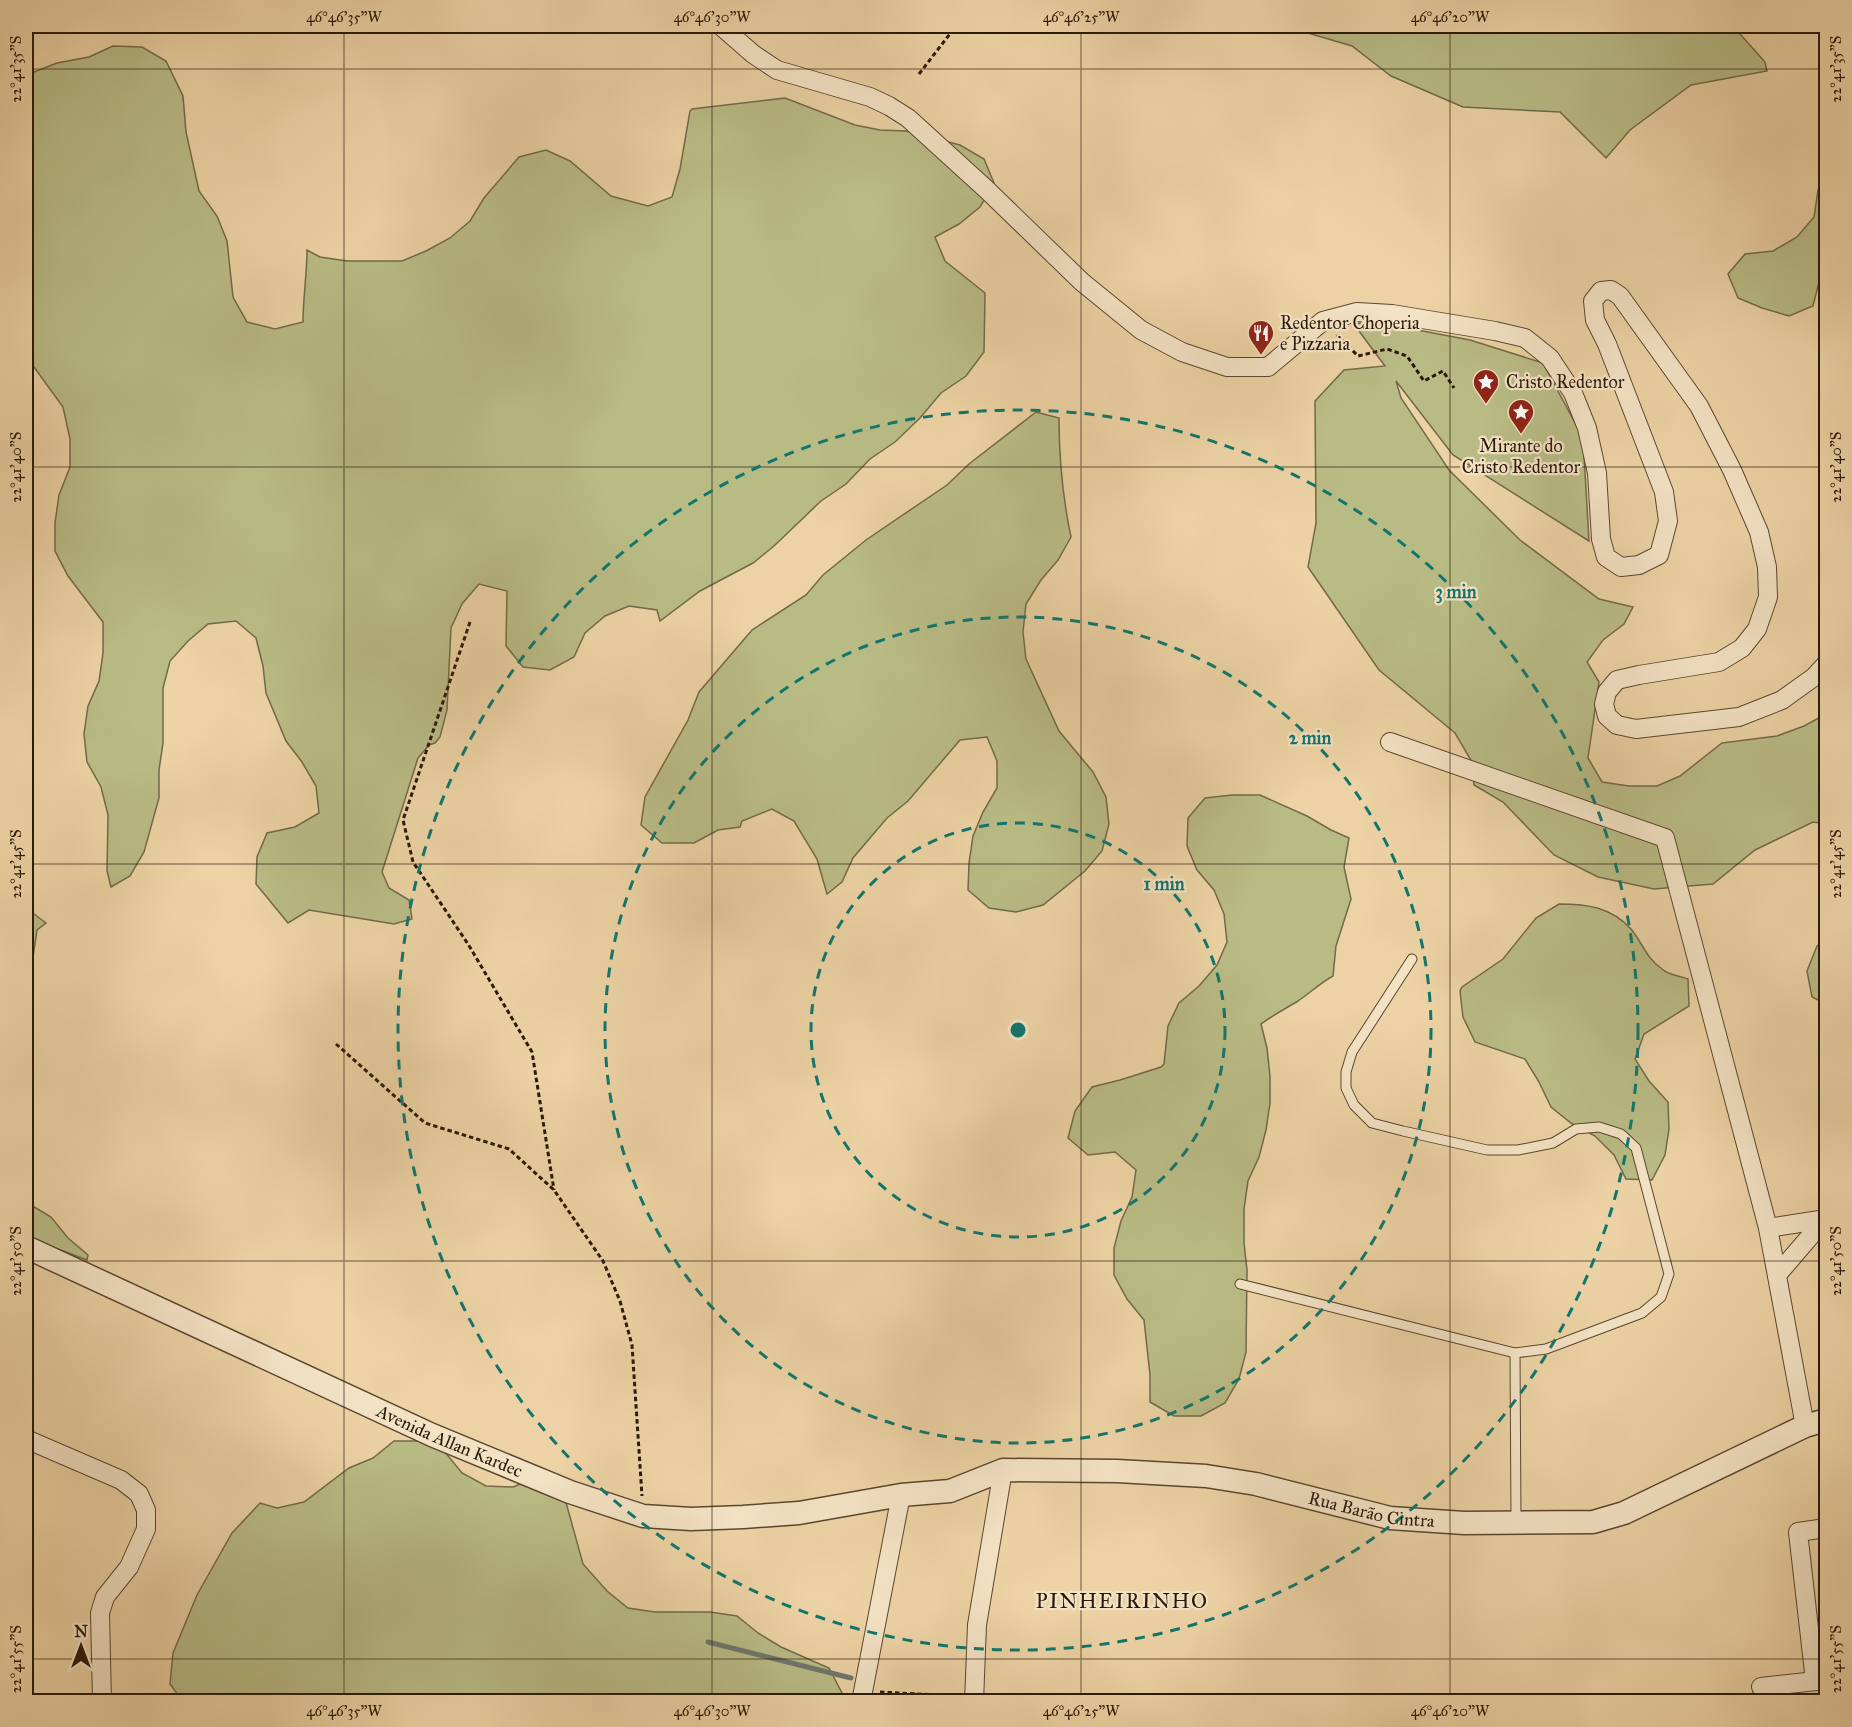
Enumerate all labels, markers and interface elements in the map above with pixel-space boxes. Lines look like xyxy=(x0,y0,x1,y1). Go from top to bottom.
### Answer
text: 46°46'35"W xyxy=(306,8,382,26)
text: 46°46'30"W xyxy=(673,8,751,26)
text: 46°46'25"W xyxy=(1043,8,1120,26)
text: 46°46'20"W xyxy=(1411,8,1490,26)
text: 22°41'35"S xyxy=(7,36,25,102)
text: 22°41'35"S xyxy=(1827,36,1845,102)
place label: Redentor Choperia e Pizzaria xyxy=(1280,312,1420,355)
restaurant icon: Redentor Choperia e Pizzaria xyxy=(1246,318,1276,356)
place icon: Cristo Redentor xyxy=(1471,367,1501,405)
place label: Cristo Redentor xyxy=(1506,371,1625,393)
place icon: Mirante do Cristo Redentor xyxy=(1506,397,1536,435)
text: 22°41'40"S xyxy=(7,432,25,502)
text: 22°41'40"S xyxy=(1827,432,1845,502)
place label: Mirante do Cristo Redentor xyxy=(1462,435,1581,478)
text: 3 min xyxy=(1436,581,1477,604)
text: 2 min xyxy=(1289,727,1332,749)
text: 22°41'45"S xyxy=(7,829,25,899)
text: 22°41'45"S xyxy=(1827,829,1845,899)
text: 1 min xyxy=(1144,873,1185,895)
centre of rings xyxy=(1008,1020,1028,1040)
text: 22°41'50"S xyxy=(7,1226,25,1296)
text: 22°41'50"S xyxy=(1827,1226,1845,1296)
street label: Avenida Allan Kardec xyxy=(372,1399,526,1482)
street label: Rua Barão Cintra xyxy=(1306,1487,1436,1532)
district label: PINHEIRINHO xyxy=(1035,1588,1209,1614)
north arrow xyxy=(51,1616,111,1676)
text: N xyxy=(74,1622,88,1641)
text: 22°41'55"S xyxy=(7,1625,25,1693)
text: 22°41'55"S xyxy=(1827,1625,1845,1693)
text: 46°46'35"W xyxy=(306,1702,382,1720)
text: 46°46'30"W xyxy=(673,1702,751,1720)
text: 46°46'25"W xyxy=(1043,1702,1120,1720)
text: 46°46'20"W xyxy=(1411,1702,1490,1720)

